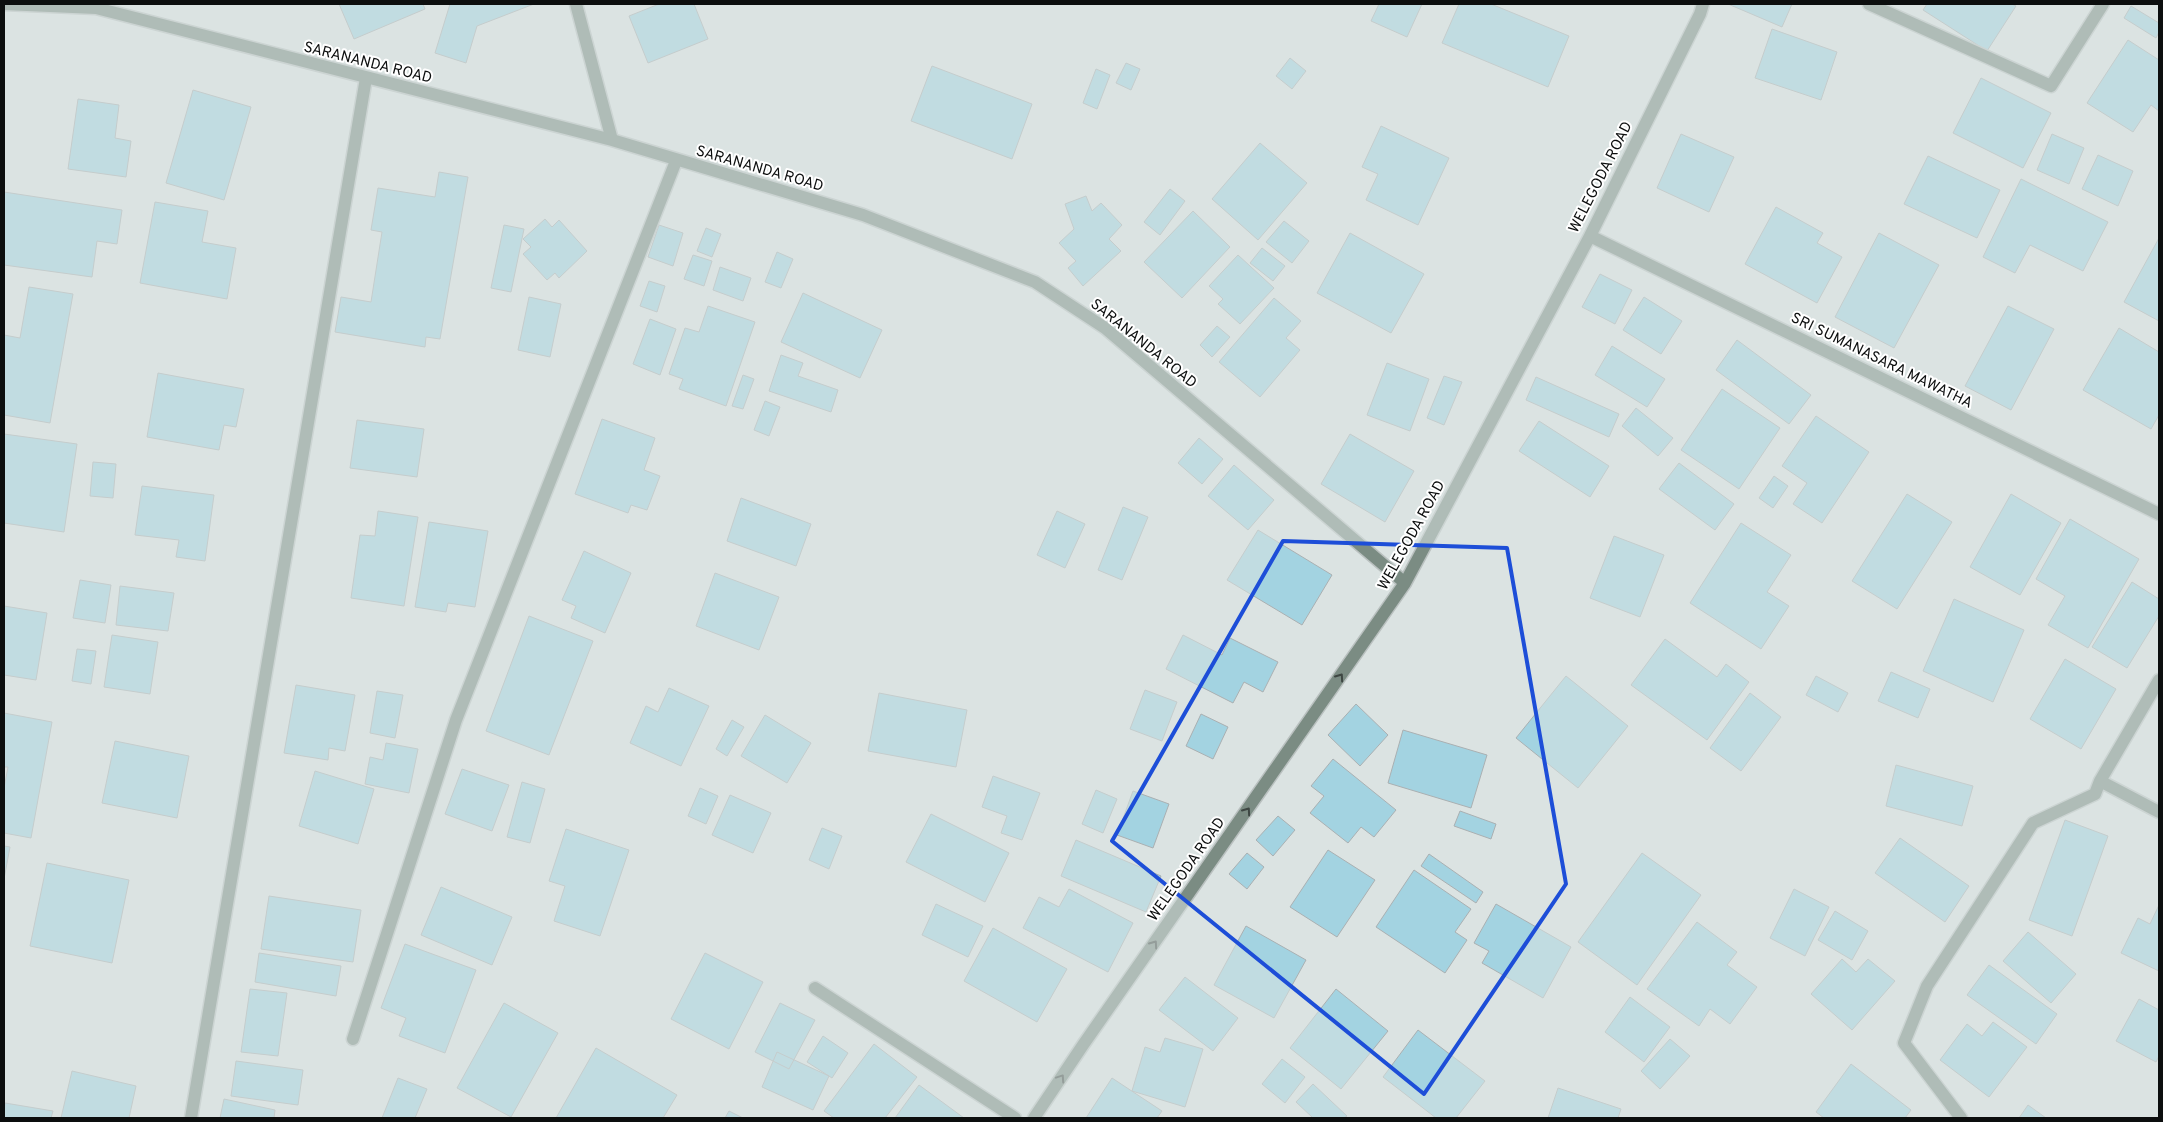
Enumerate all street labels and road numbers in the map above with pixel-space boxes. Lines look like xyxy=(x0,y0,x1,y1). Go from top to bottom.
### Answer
street label: SARANANDA ROAD xyxy=(301,38,434,89)
street label: WELEGODA ROAD xyxy=(1565,119,1638,237)
street label: SARANANDA ROAD xyxy=(694,142,826,197)
street label: SARANANDA ROAD xyxy=(1086,295,1200,393)
street label: SRI SUMANASARA MAWATHA xyxy=(1787,309,1975,414)
street label: WELEGODA ROAD xyxy=(1374,478,1450,594)
street label: WELEGODA ROAD xyxy=(1144,814,1230,925)

